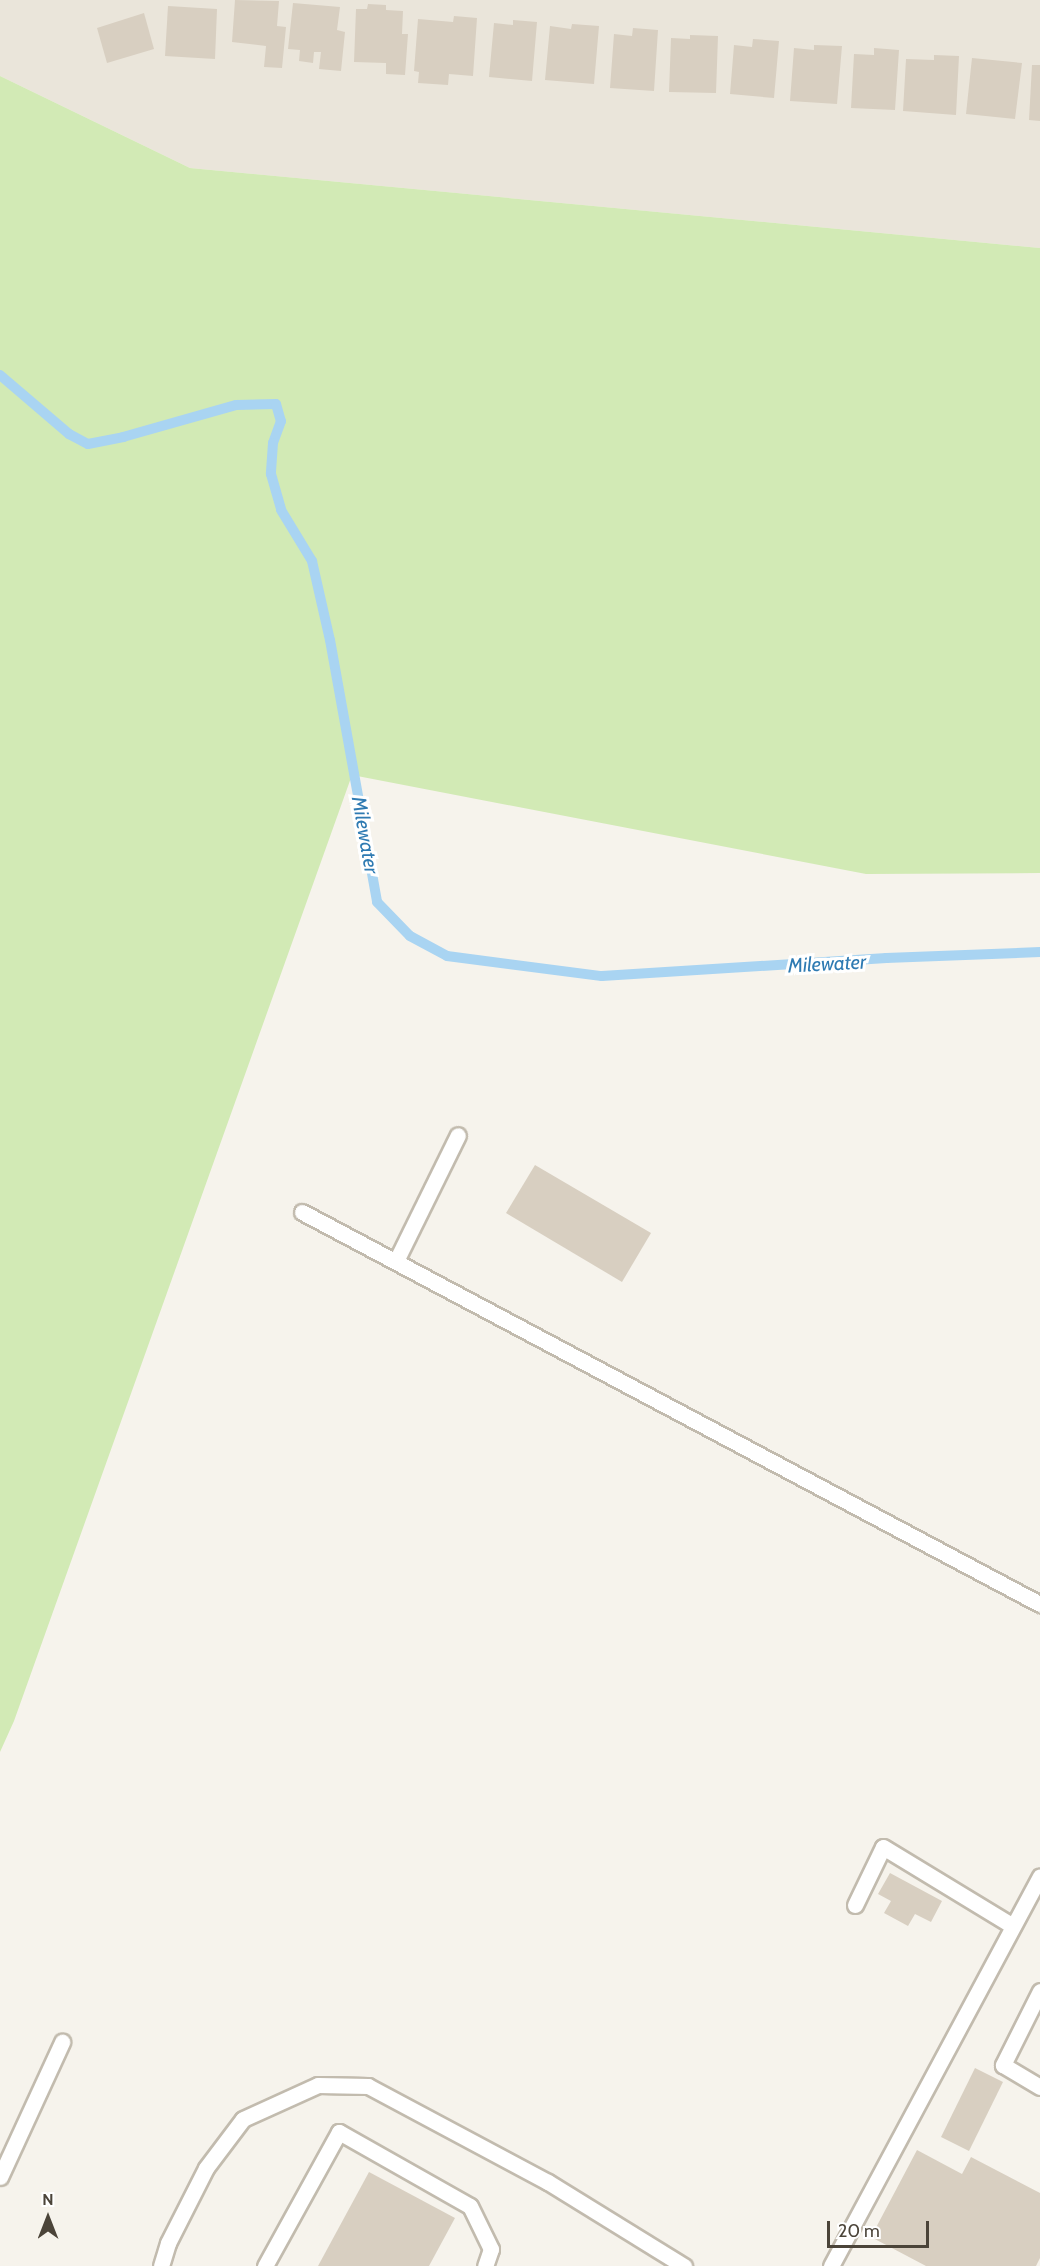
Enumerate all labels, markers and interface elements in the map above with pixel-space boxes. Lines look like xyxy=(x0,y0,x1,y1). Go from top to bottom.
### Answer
water label: Milewater xyxy=(346,794,384,876)
water label: Milewater xyxy=(787,950,867,978)
north arrow xyxy=(18,2188,78,2248)
text: N xyxy=(42,2190,54,2209)
scale bar xyxy=(830,2209,932,2247)
text: 20 m xyxy=(838,2220,880,2242)

